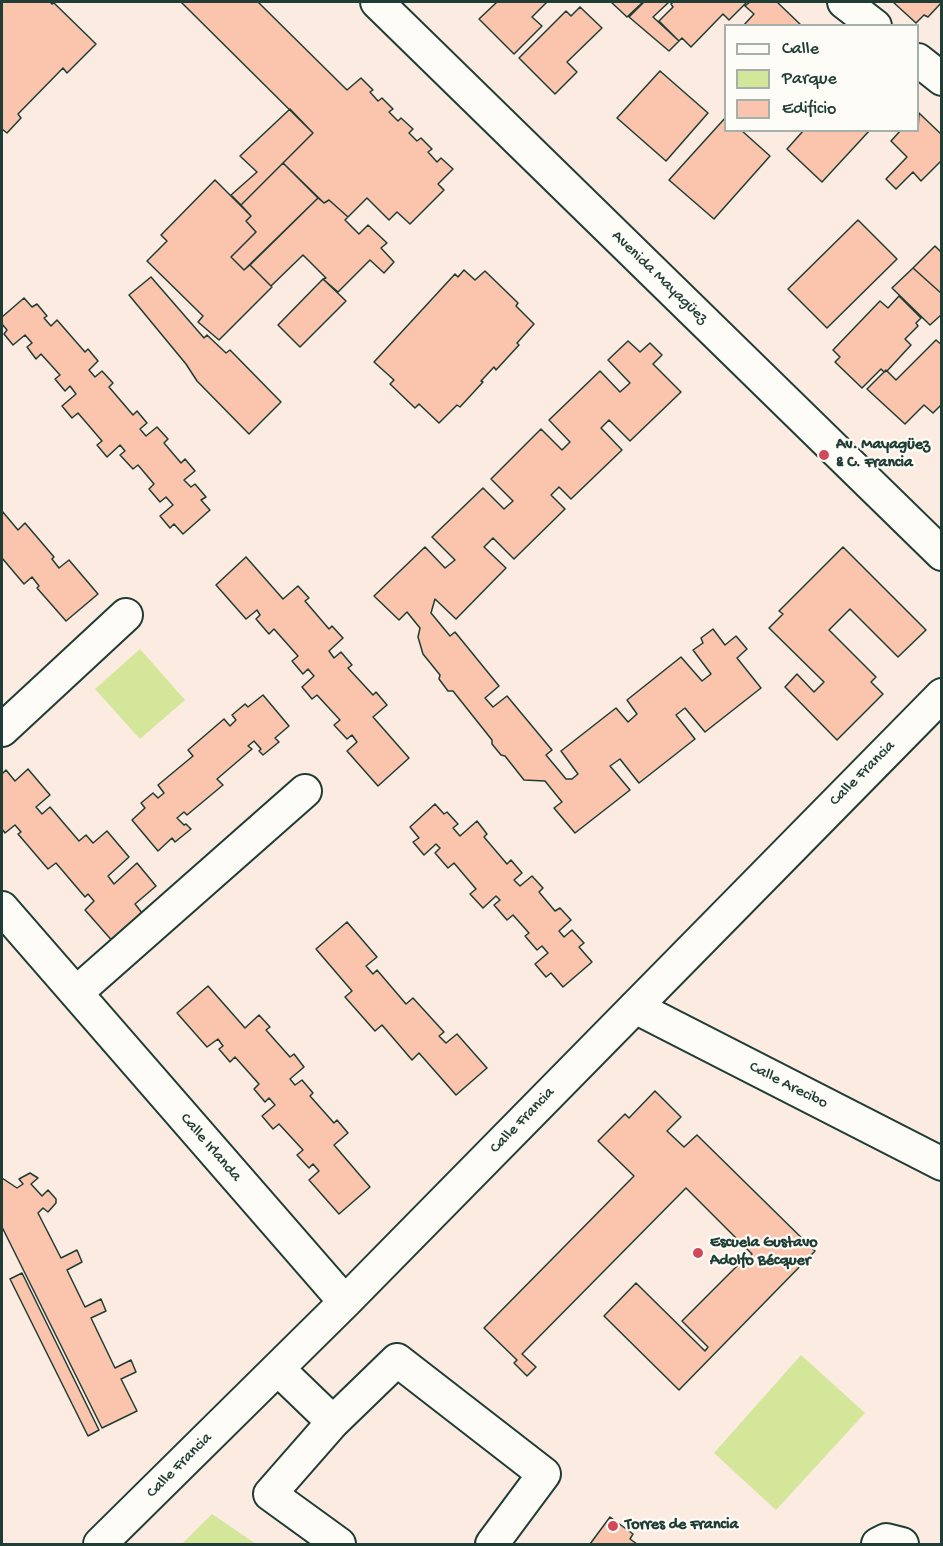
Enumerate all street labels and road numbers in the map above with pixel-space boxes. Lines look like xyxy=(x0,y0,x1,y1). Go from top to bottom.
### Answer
street label: Avenida Mayagüez xyxy=(607,227,711,329)
street label: Calle Francia xyxy=(826,737,900,811)
street label: Calle Arecibo xyxy=(745,1058,831,1114)
street label: Calle Francia xyxy=(487,1084,559,1158)
street label: Calle Irlanda xyxy=(175,1110,245,1186)
street label: Calle Francia xyxy=(143,1429,217,1503)

